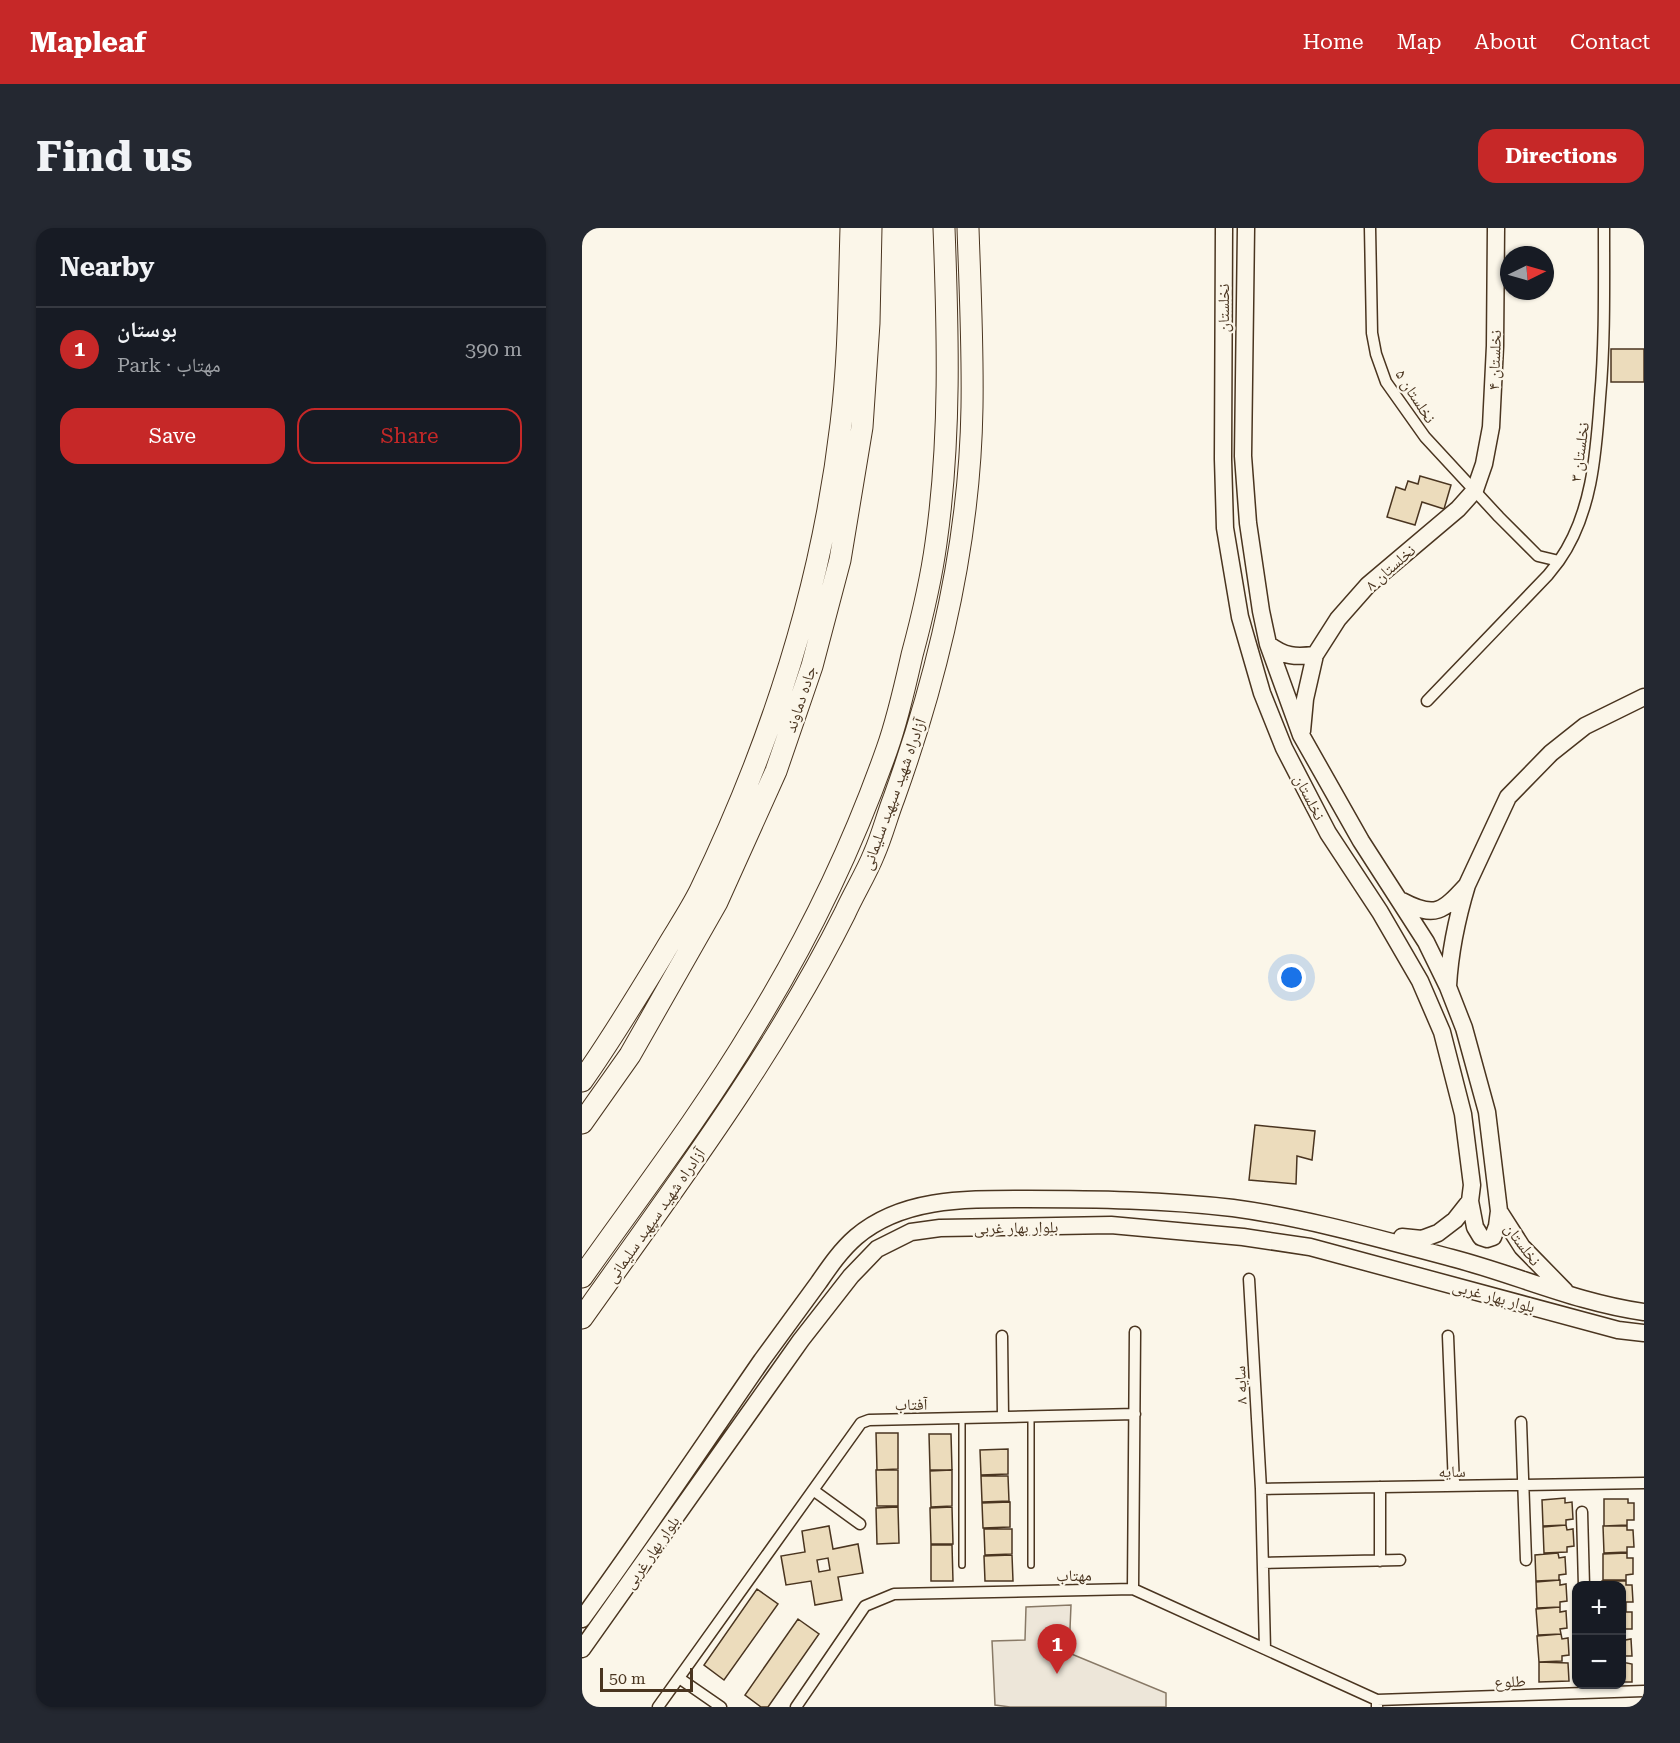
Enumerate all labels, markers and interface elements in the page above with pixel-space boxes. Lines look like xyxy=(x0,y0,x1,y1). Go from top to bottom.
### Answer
text: Mapleaf xyxy=(30,26,146,59)
text: Home xyxy=(1303,30,1364,54)
text: Map xyxy=(1397,30,1442,54)
text: About xyxy=(1475,30,1537,54)
text: Contact xyxy=(1570,30,1650,54)
button: Directions xyxy=(1478,129,1644,183)
text: Find us xyxy=(36,132,193,181)
north arrow xyxy=(1500,246,1554,300)
text: Nearby xyxy=(60,252,154,282)
street label: نخلستان xyxy=(1214,284,1234,332)
text: بوستان xyxy=(117,317,177,342)
street label: نخلستان ۴ xyxy=(1484,330,1506,390)
text: 1 xyxy=(74,337,85,361)
text: 390 m xyxy=(465,337,522,361)
text: Park · مهتاب xyxy=(117,353,221,377)
street label: نخلستان ۵ xyxy=(1390,366,1440,427)
button: Save xyxy=(60,408,285,464)
button: Share xyxy=(297,408,522,464)
street label: نخلستان ۳ xyxy=(1566,421,1594,483)
street label: نخلستان ۸ xyxy=(1361,541,1420,595)
street label: جاده دماوند xyxy=(781,663,820,735)
street label: آزادراه شهید سپهبد سلیمانی xyxy=(857,715,931,873)
street label: نخلستان xyxy=(1289,771,1329,824)
your location xyxy=(1277,963,1306,992)
street label: آزادراه شهید سپهبد سلیمانی xyxy=(602,1144,710,1287)
street label: بلوار بهار غربی xyxy=(974,1217,1058,1239)
street label: نخلستان xyxy=(1500,1219,1545,1270)
street label: بلوار بهار غربی xyxy=(1450,1276,1537,1318)
street label: سایه ۸ xyxy=(1230,1365,1251,1405)
street label: آفتاب xyxy=(894,1395,928,1414)
street label: سایه xyxy=(1438,1462,1466,1481)
street label: بلوار بهار غربی xyxy=(619,1512,684,1593)
street label: مهتاب xyxy=(1056,1566,1092,1585)
map controls xyxy=(1572,1581,1626,1689)
button: + xyxy=(1572,1581,1626,1635)
pin: 1 xyxy=(1038,1624,1076,1674)
button: − xyxy=(1572,1635,1626,1689)
scale bar xyxy=(600,1665,693,1692)
text: 50 m xyxy=(609,1669,646,1688)
street label: طلوع xyxy=(1494,1671,1526,1693)

